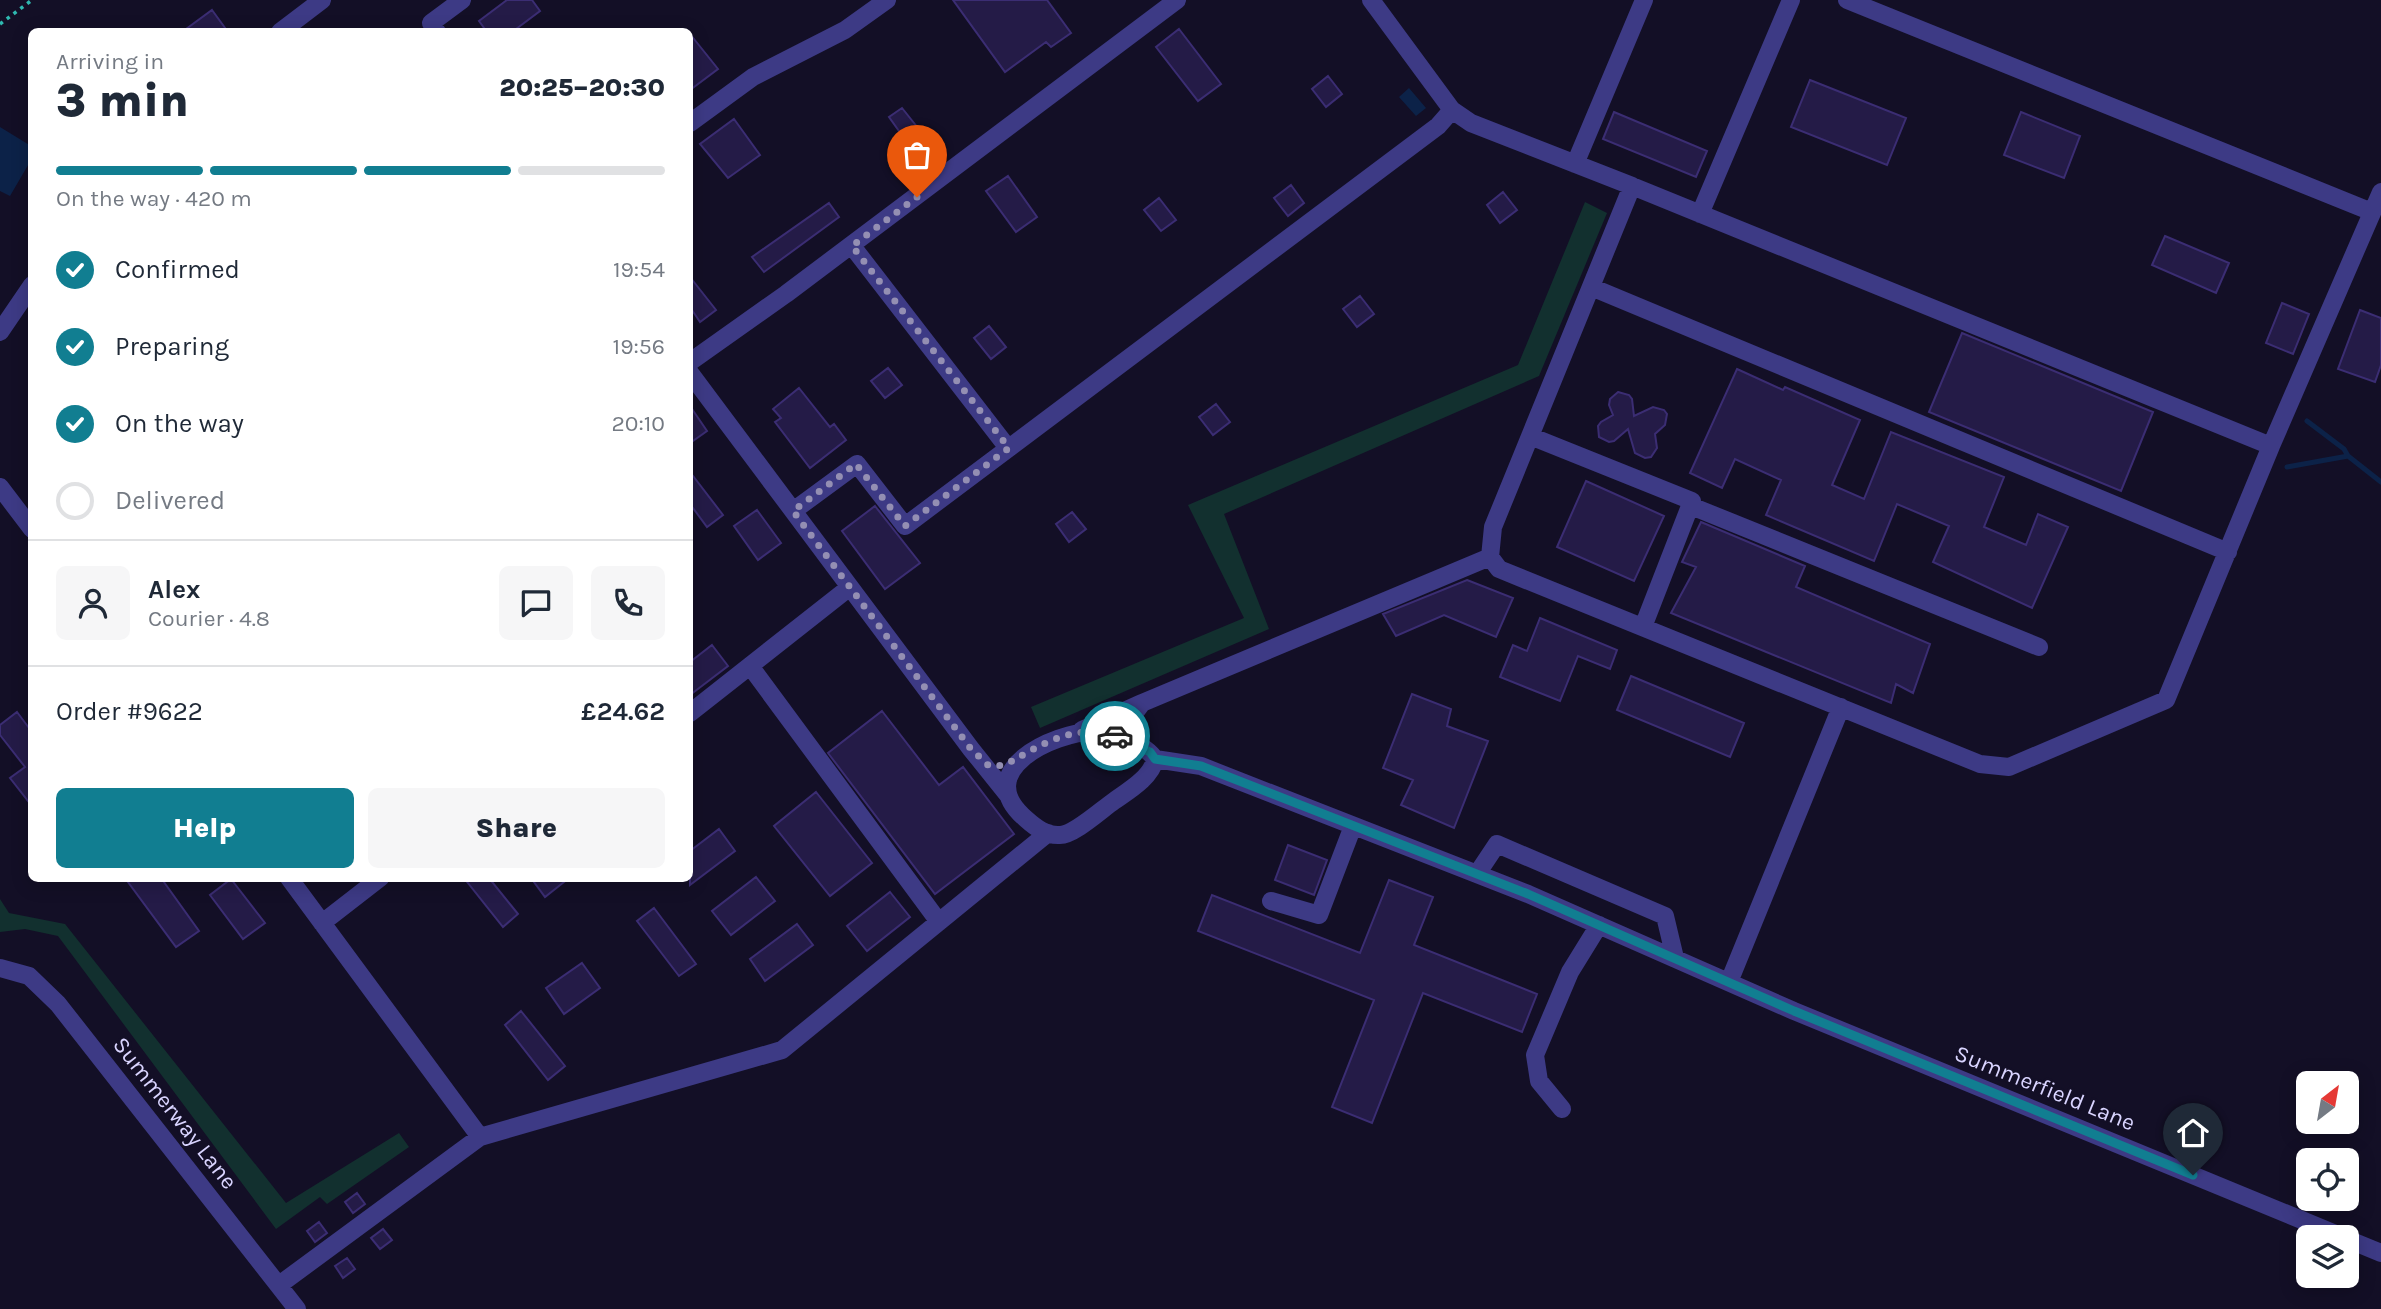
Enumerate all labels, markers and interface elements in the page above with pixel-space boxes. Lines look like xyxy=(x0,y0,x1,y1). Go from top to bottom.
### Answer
text: Arriving in xyxy=(56,48,164,75)
text: 20:25–20:30 xyxy=(499,72,665,103)
text: 3 min xyxy=(56,74,189,128)
pin xyxy=(887,125,947,197)
icon: bag xyxy=(898,136,936,174)
text: On the way · 420 m xyxy=(56,185,252,212)
icon: check xyxy=(56,251,94,289)
text: Confirmed xyxy=(115,254,240,285)
text: 19:54 xyxy=(613,256,665,283)
icon: check xyxy=(56,328,94,366)
text: Preparing xyxy=(115,331,229,362)
text: 19:56 xyxy=(613,333,665,360)
icon: check xyxy=(56,405,94,443)
text: On the way xyxy=(115,408,244,439)
text: 20:10 xyxy=(611,410,665,437)
text: Delivered xyxy=(115,485,225,516)
button: person xyxy=(56,566,130,640)
button: chat xyxy=(499,566,573,640)
button: phone xyxy=(591,566,665,640)
text: Alex xyxy=(148,574,200,605)
text: Courier · 4.8 xyxy=(148,605,270,632)
text: Order #9622 xyxy=(56,696,203,727)
text: £24.62 xyxy=(581,696,665,727)
courier xyxy=(1080,701,1150,771)
icon: car xyxy=(1096,717,1134,755)
button: Help xyxy=(56,788,354,868)
button: Share xyxy=(368,788,665,868)
street label: Summerway Lane xyxy=(107,1032,243,1194)
street label: Summerfield Lane xyxy=(1951,1039,2139,1137)
north arrow xyxy=(2296,1071,2359,1134)
map controls xyxy=(2296,1071,2359,1288)
pin xyxy=(2163,1103,2223,1175)
icon: home xyxy=(2174,1114,2212,1152)
button: locate xyxy=(2296,1148,2359,1211)
button: layers xyxy=(2296,1225,2359,1288)

